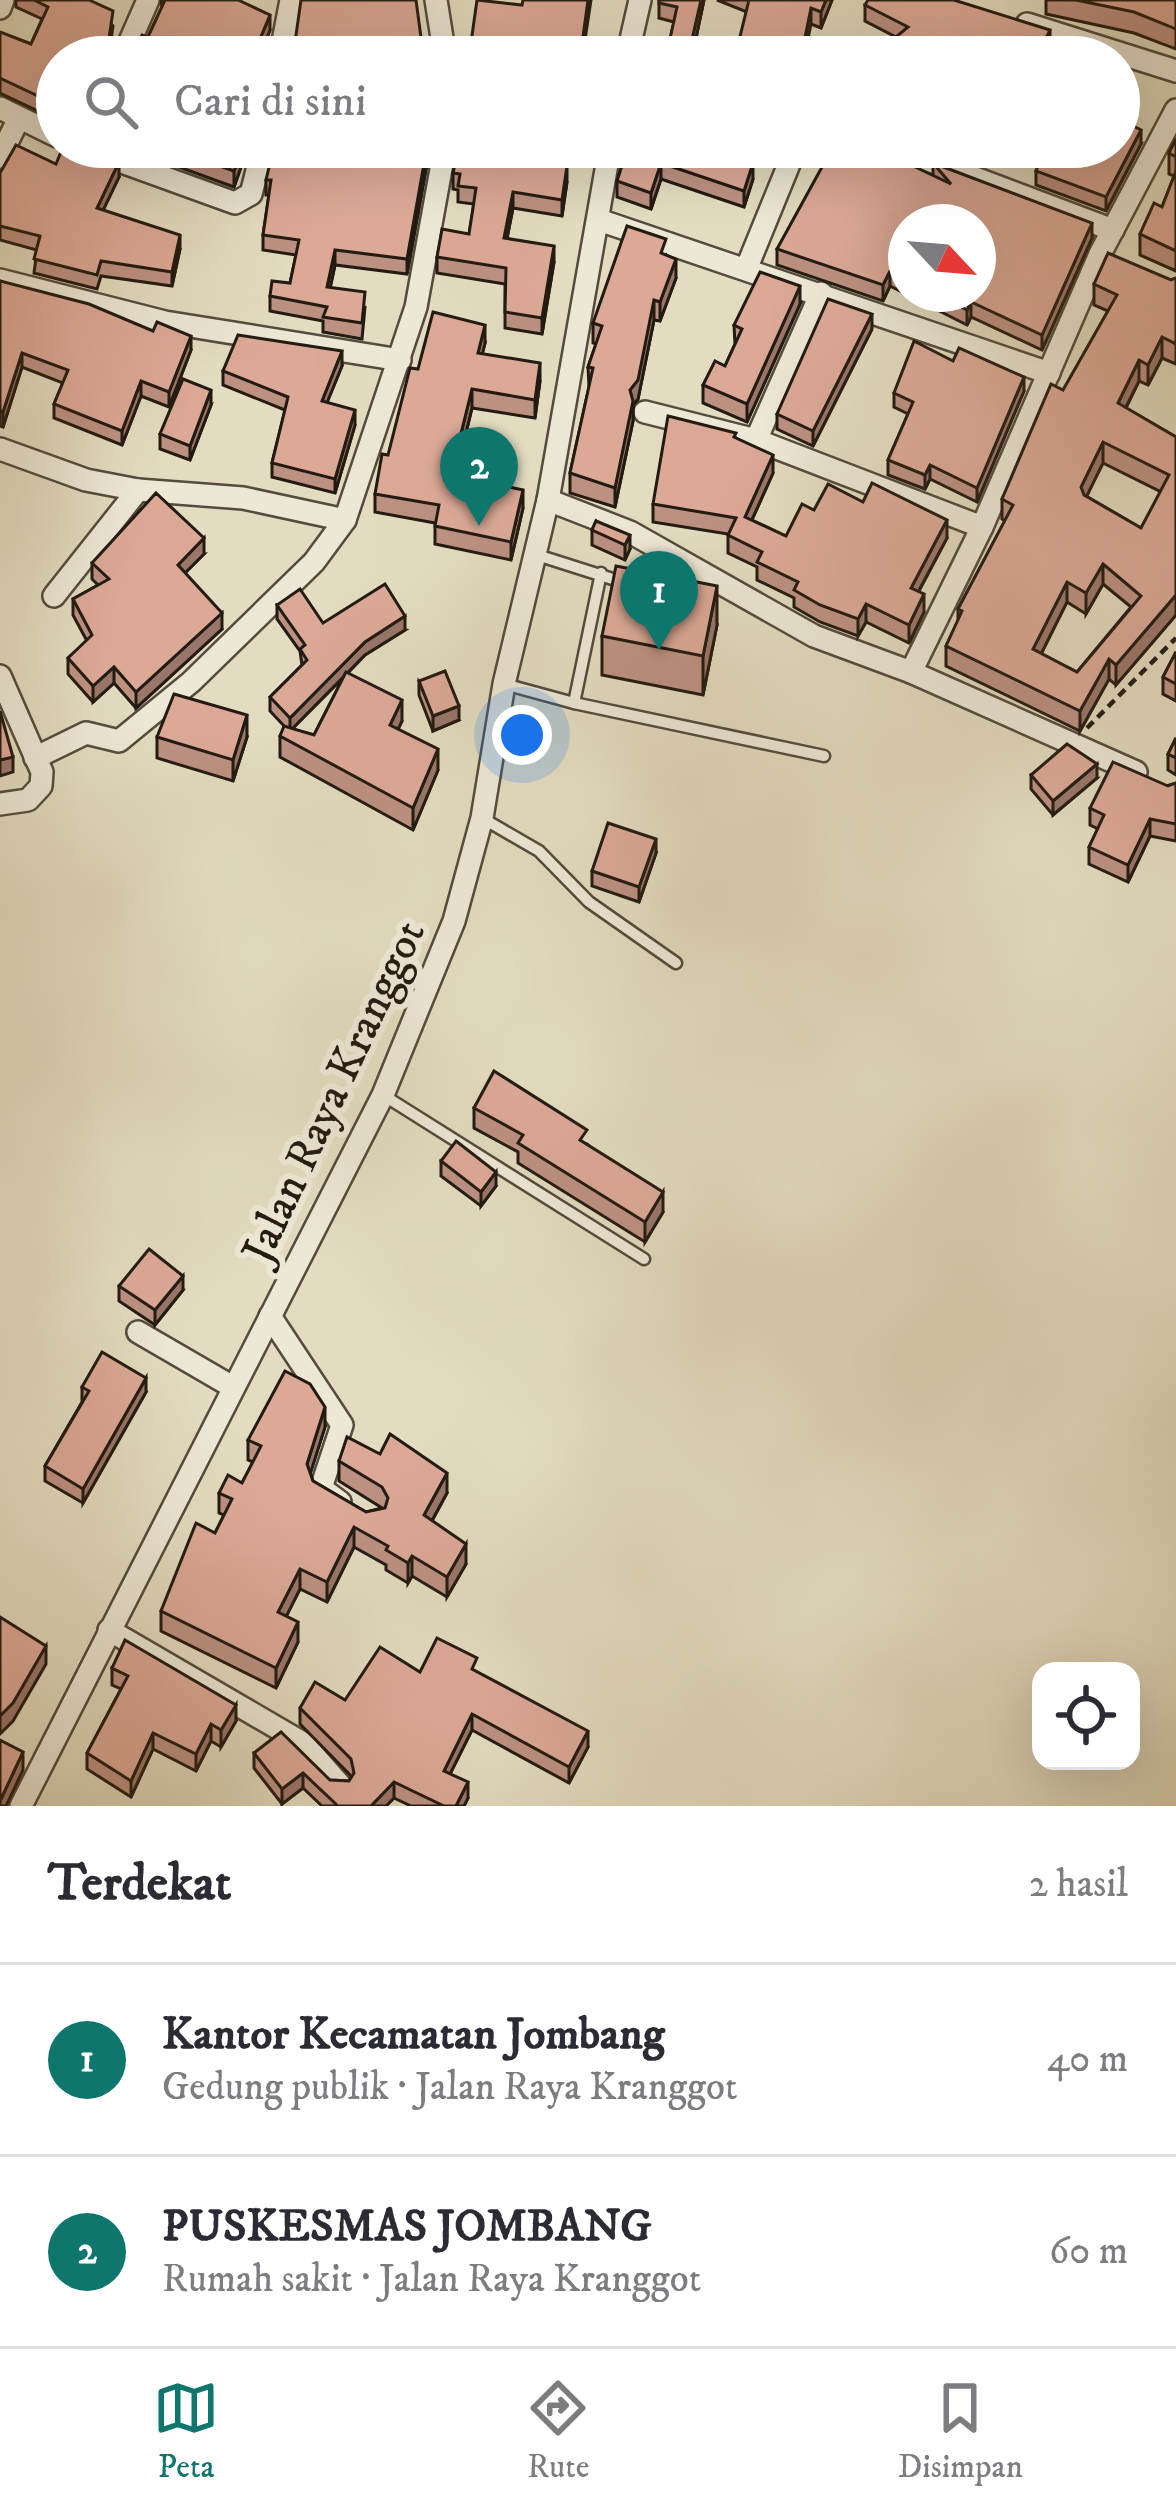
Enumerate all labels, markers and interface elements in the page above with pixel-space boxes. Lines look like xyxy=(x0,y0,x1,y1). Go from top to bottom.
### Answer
search box xyxy=(36,36,1140,168)
icon: search xyxy=(78,69,144,135)
text: Cari di sini xyxy=(174,74,366,130)
north arrow xyxy=(888,204,996,312)
pin: 2 xyxy=(440,427,518,526)
pin: 1 xyxy=(620,551,698,650)
your location xyxy=(492,705,552,765)
street label: Jalan Raya Kranggot xyxy=(229,912,439,1276)
map controls xyxy=(1032,1662,1140,1770)
button: locate xyxy=(1032,1662,1140,1770)
text: Terdekat xyxy=(48,1852,231,1916)
text: 2 hasil xyxy=(1029,1860,1128,1909)
text: Kantor Kecamatan Jombang xyxy=(162,2007,665,2063)
text: 1 xyxy=(80,2035,94,2084)
text: 40 m xyxy=(1047,2035,1128,2084)
text: Gedung publik · Jalan Raya Kranggot xyxy=(162,2063,738,2112)
text: PUSKESMAS JOMBANG xyxy=(162,2199,652,2255)
text: 2 xyxy=(77,2227,97,2276)
text: 60 m xyxy=(1049,2227,1128,2276)
text: Rumah sakit · Jalan Raya Kranggot xyxy=(162,2255,701,2304)
tab: Peta xyxy=(153,2375,219,2488)
tab: Rute xyxy=(525,2375,591,2488)
tab: Disimpan xyxy=(898,2375,1023,2488)

